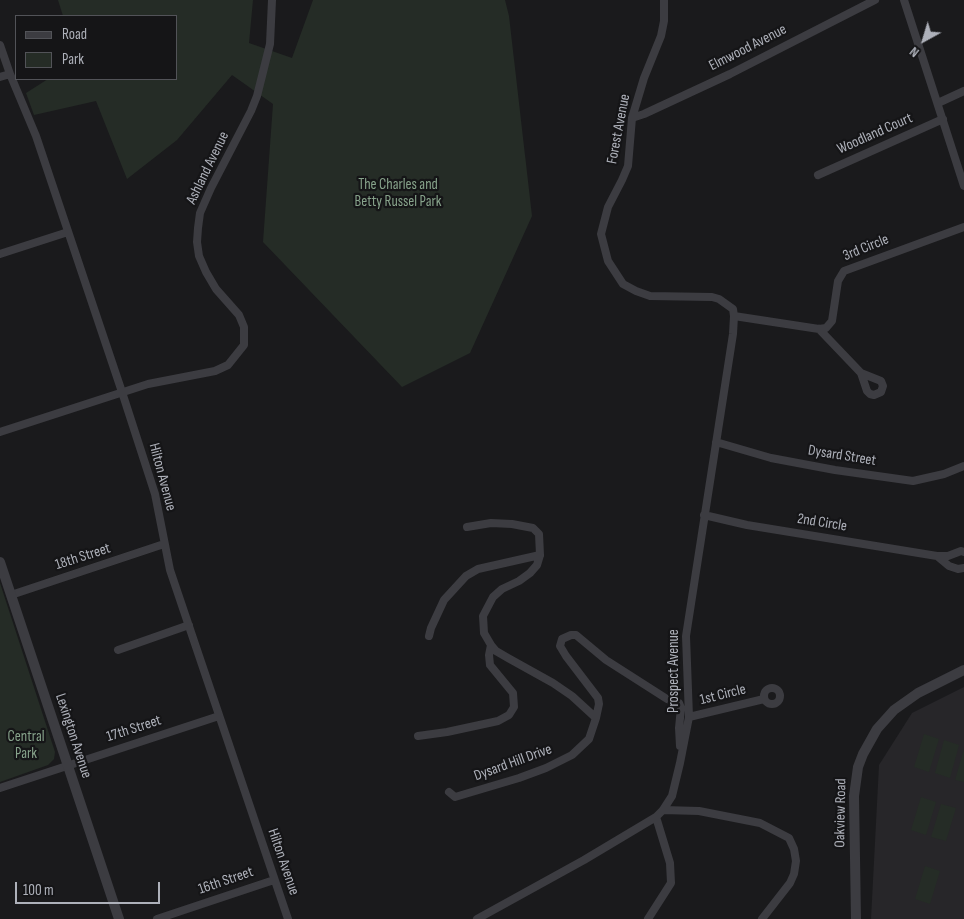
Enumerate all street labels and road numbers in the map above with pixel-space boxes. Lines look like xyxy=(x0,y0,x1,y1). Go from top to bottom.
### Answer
street label: Elmwood Avenue xyxy=(706,21,790,75)
street label: Forest Avenue xyxy=(603,93,635,165)
street label: Woodland Court xyxy=(835,109,915,159)
street label: Ashland Avenue xyxy=(183,129,233,207)
street label: 3rd Circle xyxy=(840,231,892,265)
street label: Hilton Avenue xyxy=(144,441,180,513)
street label: Dysard Street xyxy=(807,442,877,470)
street label: 2nd Circle xyxy=(796,510,848,536)
street label: 18th Street xyxy=(53,540,113,574)
street label: Prospect Avenue xyxy=(665,629,683,713)
street label: 1st Circle xyxy=(698,681,748,709)
street label: Lexington Avenue xyxy=(51,691,95,781)
street label: 17th Street xyxy=(104,712,164,746)
street label: Dysard Hill Drive xyxy=(472,741,554,785)
street label: Oakview Road xyxy=(831,778,851,848)
street label: Hilton Avenue xyxy=(263,826,303,898)
street label: 16th Street xyxy=(196,863,256,899)

